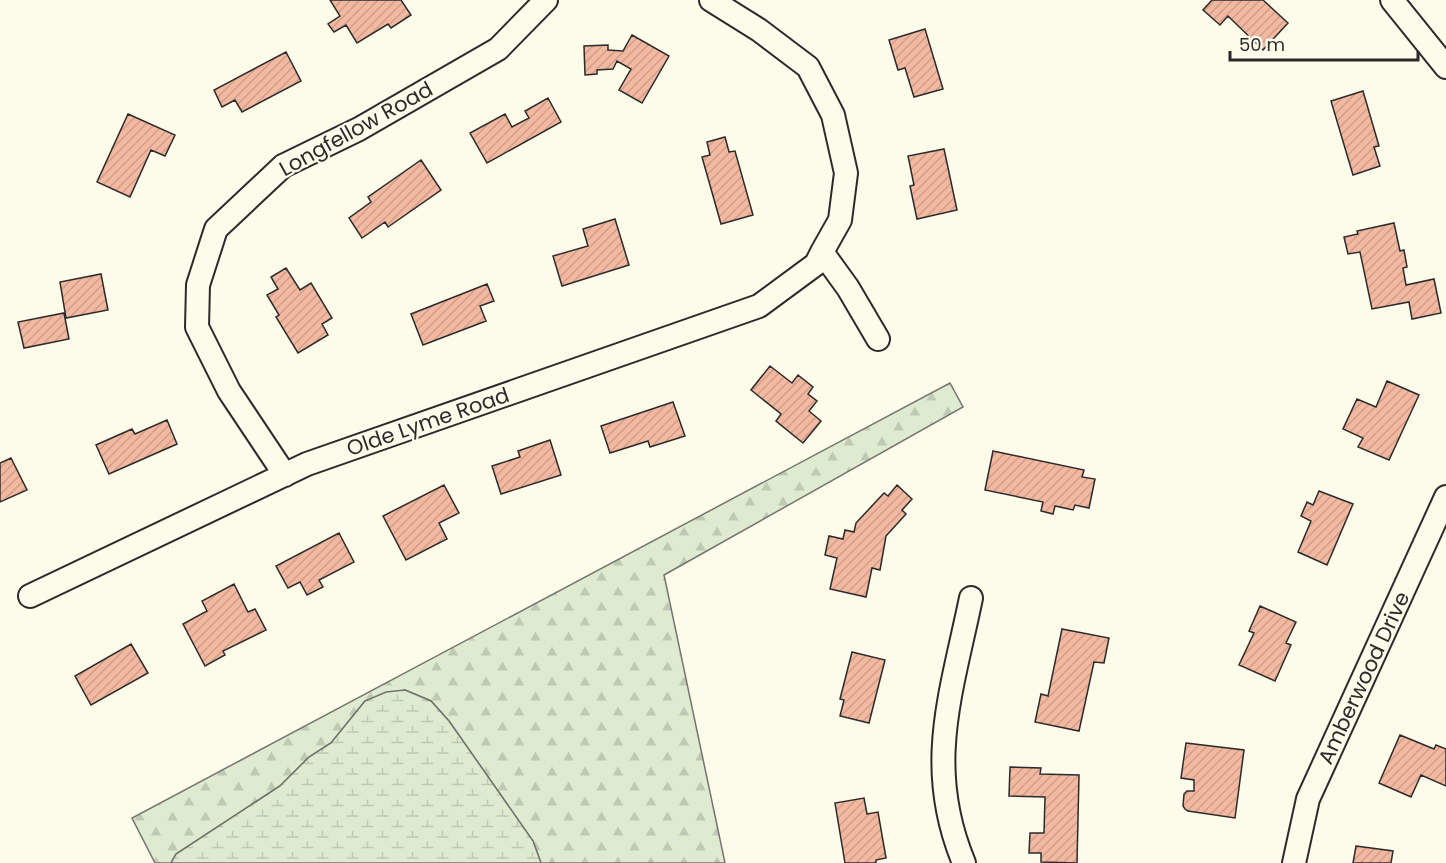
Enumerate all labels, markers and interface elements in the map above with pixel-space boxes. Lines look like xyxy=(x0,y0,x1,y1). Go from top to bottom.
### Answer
scale bar xyxy=(1230,24,1418,62)
text: 50 m xyxy=(1239,32,1285,57)
street label: Longfellow Road xyxy=(274,74,438,183)
street label: Olde Lyme Road xyxy=(343,380,513,463)
street label: Amberwood Drive xyxy=(1311,587,1416,769)

